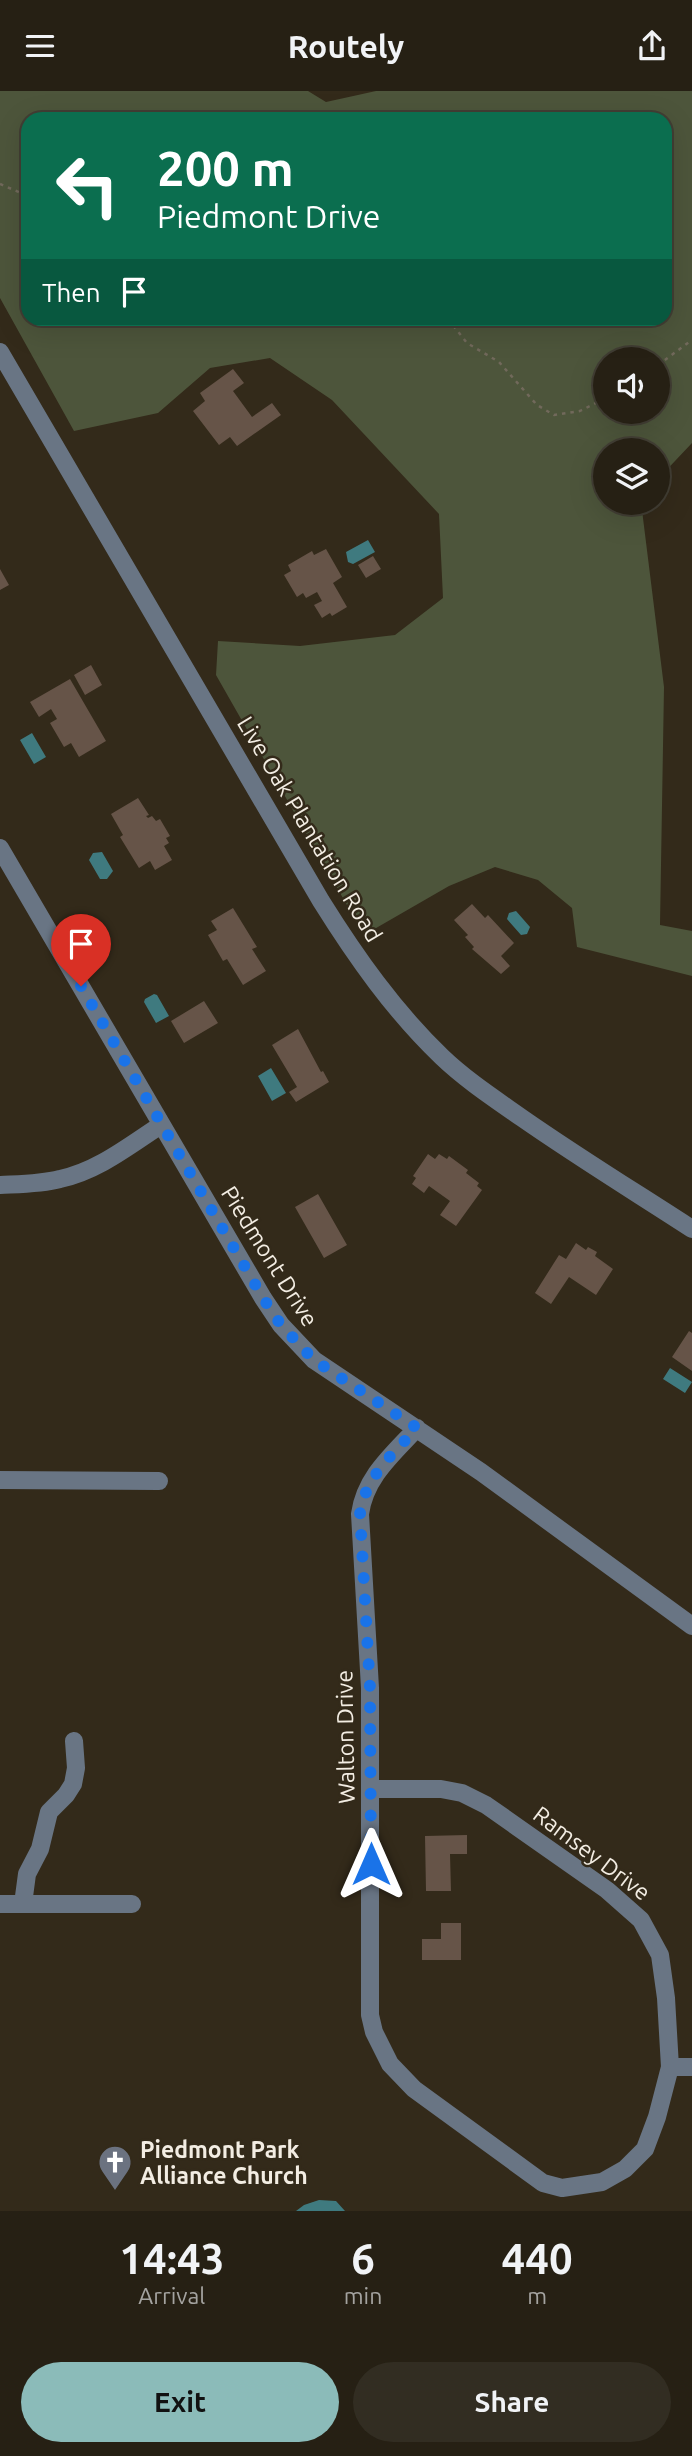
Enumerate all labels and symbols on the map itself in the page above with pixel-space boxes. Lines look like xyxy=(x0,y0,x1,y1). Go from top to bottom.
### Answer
street label: Live Oak Plantation Road xyxy=(233,712,387,946)
pin xyxy=(51,914,111,986)
street label: Piedmont Drive xyxy=(217,1181,323,1331)
street label: Walton Drive xyxy=(331,1670,359,1804)
street label: Ramsey Drive xyxy=(529,1801,655,1905)
position arrow xyxy=(334,1827,408,1901)
place label: Piedmont Park Alliance Church xyxy=(140,2137,308,2188)
church icon: Piedmont Park Alliance Church xyxy=(96,2143,134,2192)

